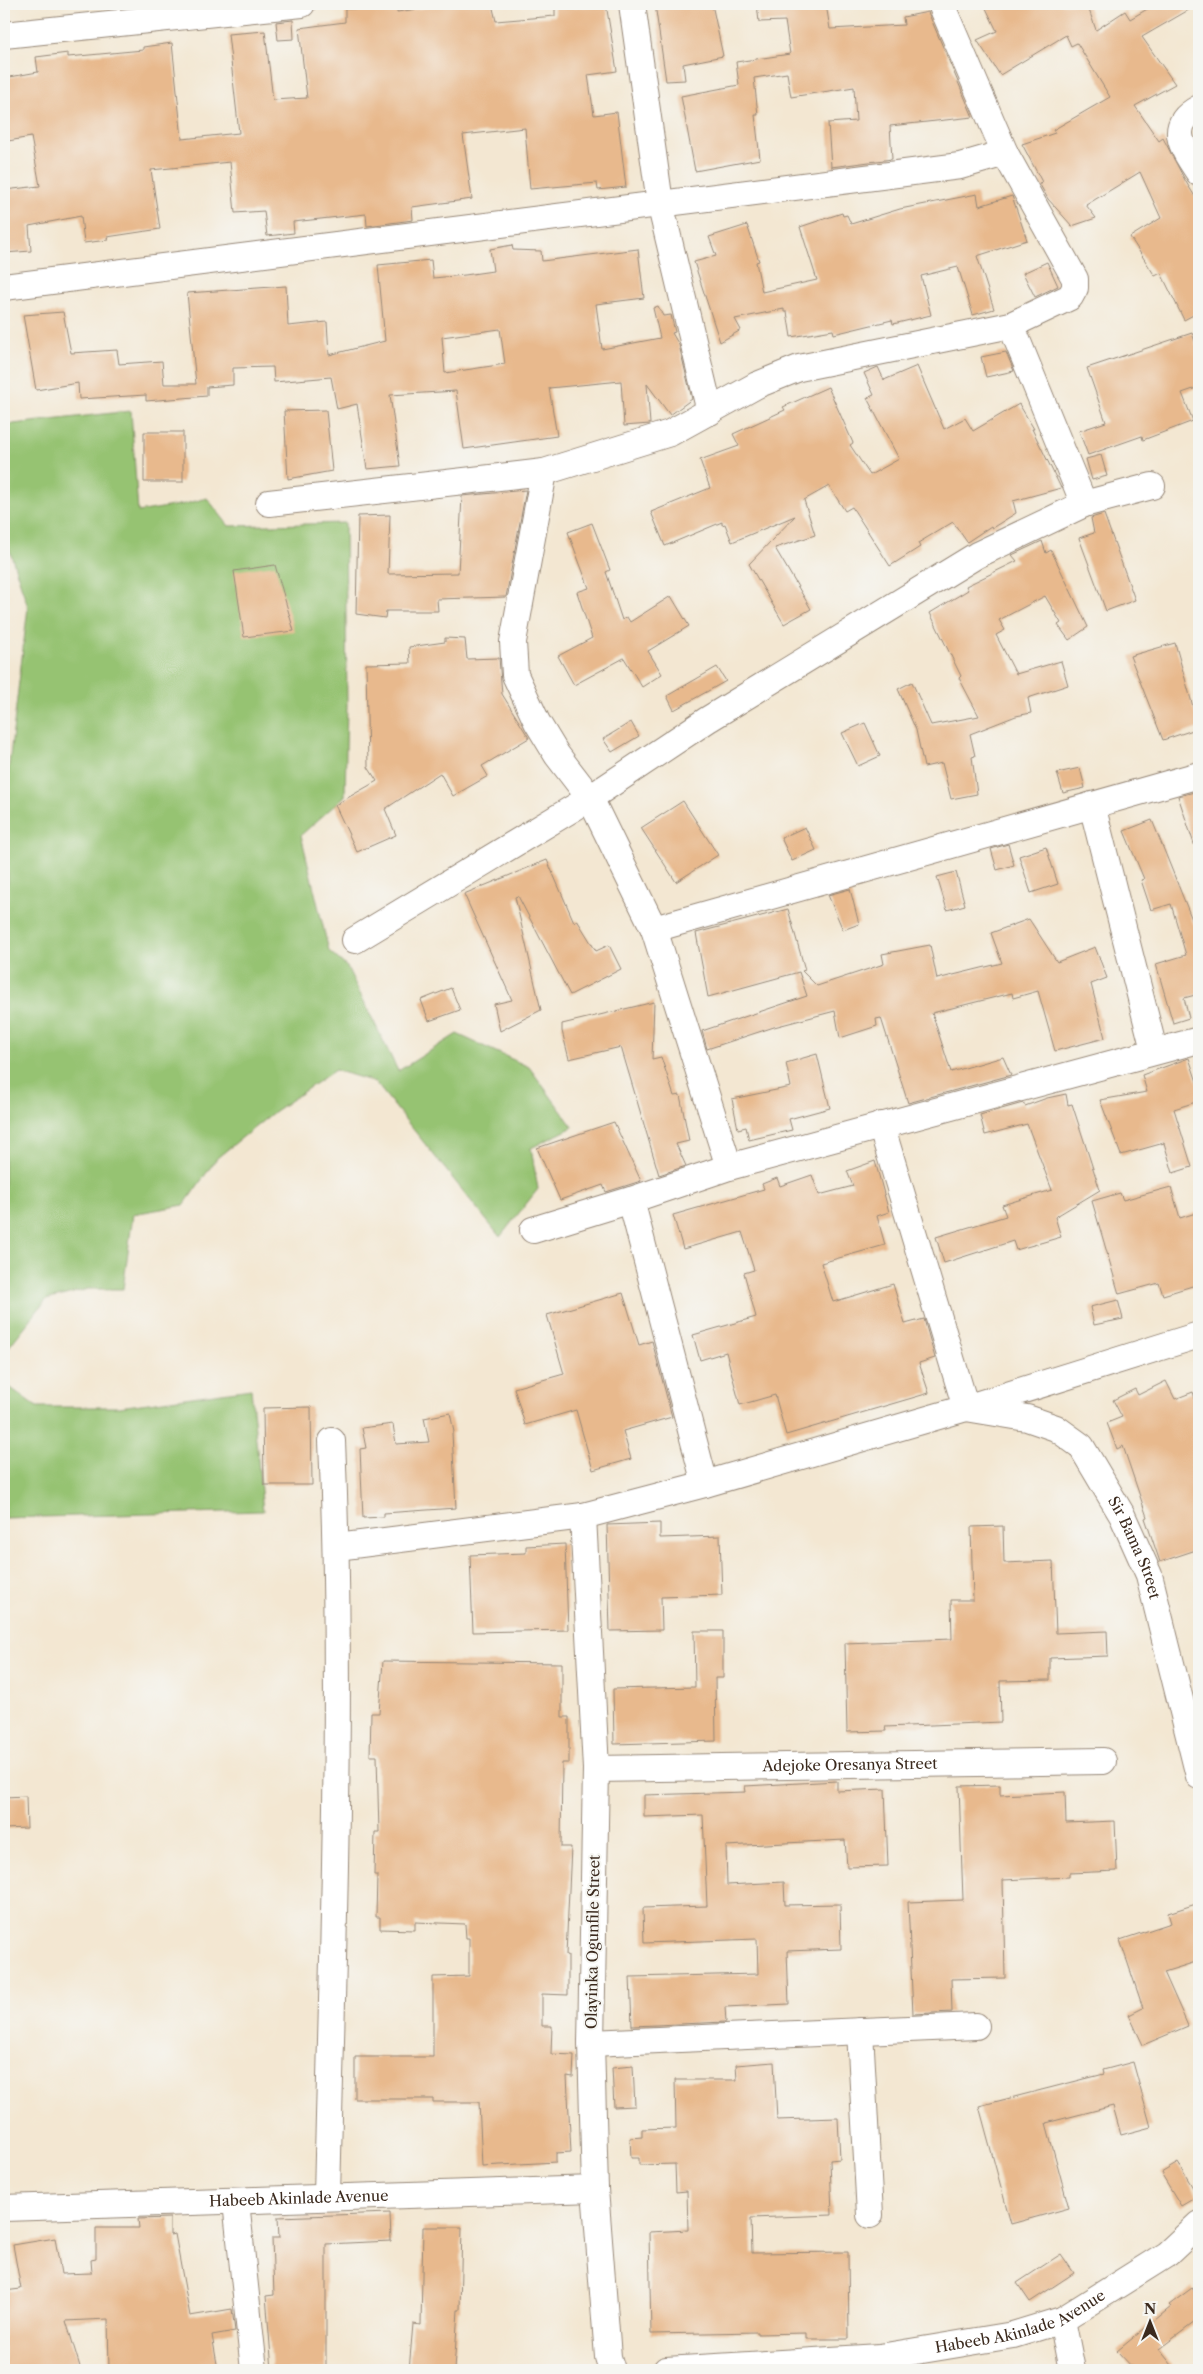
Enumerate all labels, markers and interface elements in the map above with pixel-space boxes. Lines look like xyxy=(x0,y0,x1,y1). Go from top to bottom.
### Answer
street label: Sir Bama Street xyxy=(1104,1493,1165,1601)
street label: Adejoke Oresanya Street xyxy=(761,1754,938,1775)
street label: Olayinka Ogunfile Street xyxy=(581,1854,604,2029)
street label: Habeeb Akinlade Avenue xyxy=(209,2186,389,2210)
street label: Habeeb Akinlade Avenue xyxy=(934,2285,1109,2357)
north arrow xyxy=(1126,2296,1176,2346)
text: N xyxy=(1144,2300,1156,2318)

